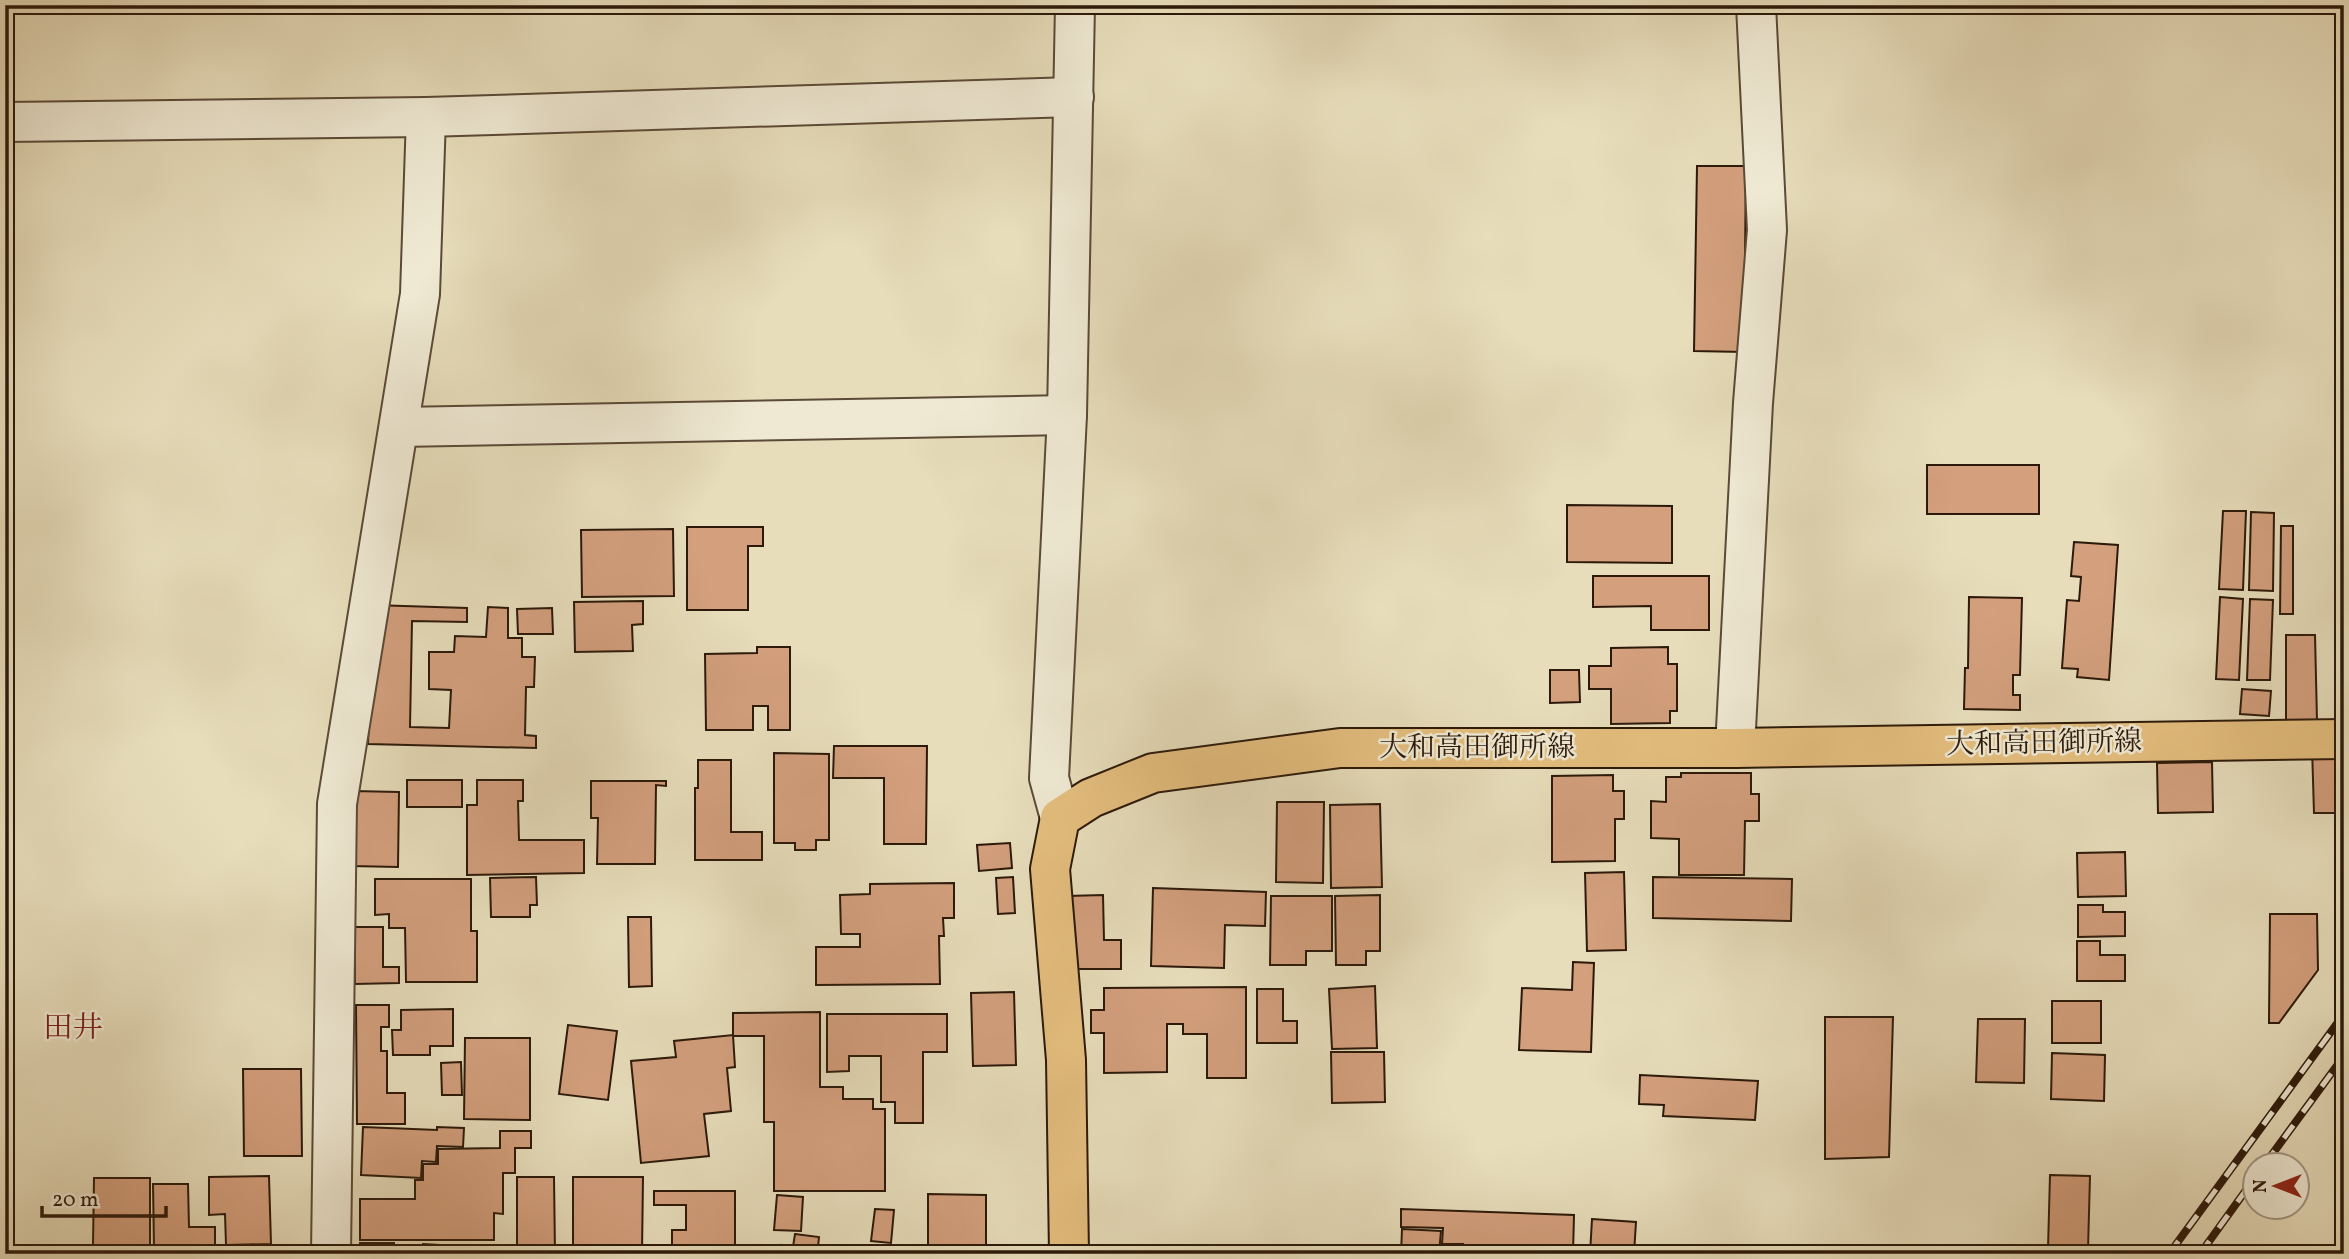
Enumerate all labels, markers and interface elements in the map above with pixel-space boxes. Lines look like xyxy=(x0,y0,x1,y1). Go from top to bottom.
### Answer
street label: 大和高田御所線 xyxy=(1946,723,2142,765)
street label: 大和高田御所線 xyxy=(1379,729,1575,768)
district label: 田井 xyxy=(43,1008,103,1050)
north arrow xyxy=(2240,1150,2310,1220)
scale bar xyxy=(42,1175,166,1219)
text: N xyxy=(2248,1179,2274,1193)
text: 20 m xyxy=(52,1186,98,1215)

